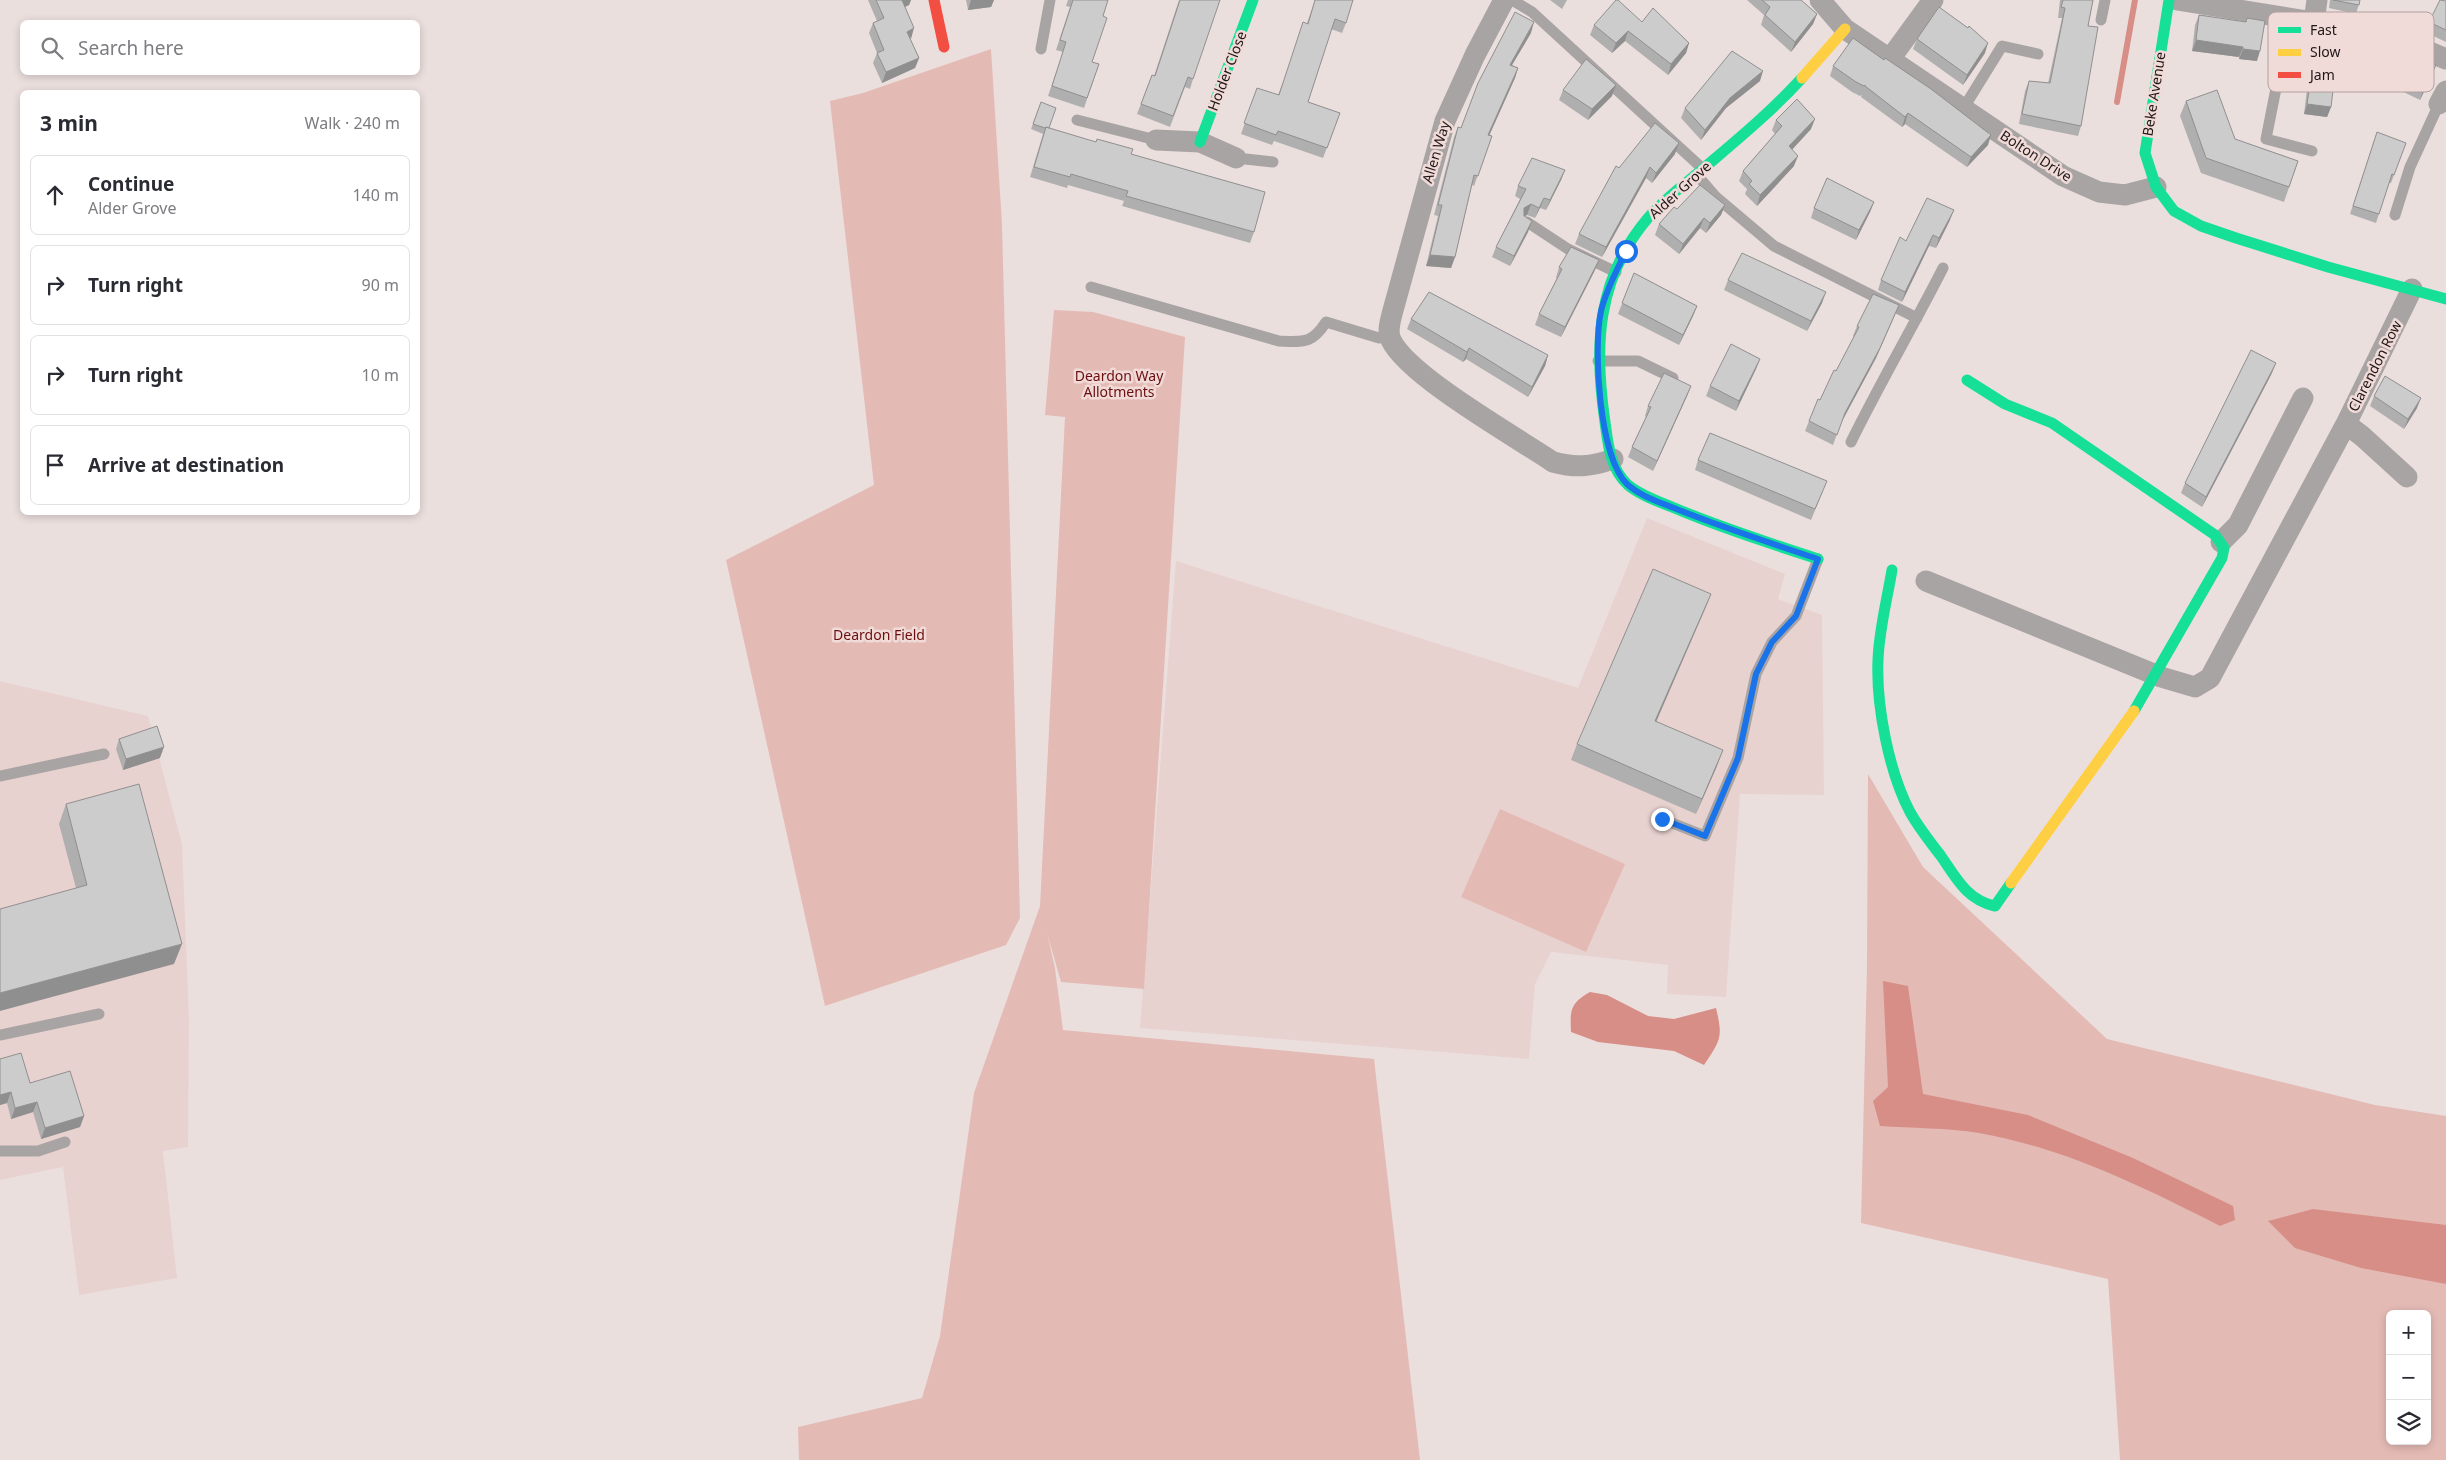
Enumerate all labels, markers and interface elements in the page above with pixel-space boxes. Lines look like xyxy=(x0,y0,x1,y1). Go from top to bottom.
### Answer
legend xyxy=(2268,12,2434,92)
search box xyxy=(20,20,420,75)
text: Fast xyxy=(2310,20,2337,39)
street label: Holder Close xyxy=(1203,28,1250,113)
icon: search xyxy=(38,34,66,62)
text: Search here xyxy=(78,35,184,61)
text: Slow xyxy=(2310,42,2341,61)
street label: Beke Avenue xyxy=(2137,50,2170,137)
text: Jam xyxy=(2308,65,2335,84)
text: 3 min xyxy=(40,109,98,137)
text: Walk · 240 m xyxy=(305,112,400,134)
street label: Allen Way xyxy=(1417,118,1454,185)
street label: Bolton Drive xyxy=(1997,125,2076,186)
street label: Alder Grove xyxy=(1645,157,1715,223)
text: Continue xyxy=(88,171,174,197)
icon: ahead xyxy=(41,181,69,209)
text: 140 m xyxy=(352,184,399,206)
text: Alder Grove xyxy=(88,197,176,219)
route start xyxy=(1615,240,1638,263)
icon: right xyxy=(41,271,69,299)
text: Turn right xyxy=(88,272,183,298)
text: 90 m xyxy=(362,274,399,296)
street label: Clarendon Row xyxy=(2343,317,2406,414)
icon: right xyxy=(41,361,69,389)
text: Turn right xyxy=(88,362,183,388)
text: 10 m xyxy=(362,364,399,386)
park label: Deardon Way Allotments xyxy=(1075,366,1164,401)
icon: arrive xyxy=(41,451,69,479)
text: Arrive at destination xyxy=(88,452,284,478)
park label: Deardon Field xyxy=(833,625,925,644)
route end xyxy=(1651,808,1674,831)
map controls xyxy=(2386,1310,2431,1445)
button: + xyxy=(2386,1310,2431,1355)
button: − xyxy=(2386,1355,2431,1400)
button: layers xyxy=(2386,1400,2431,1445)

